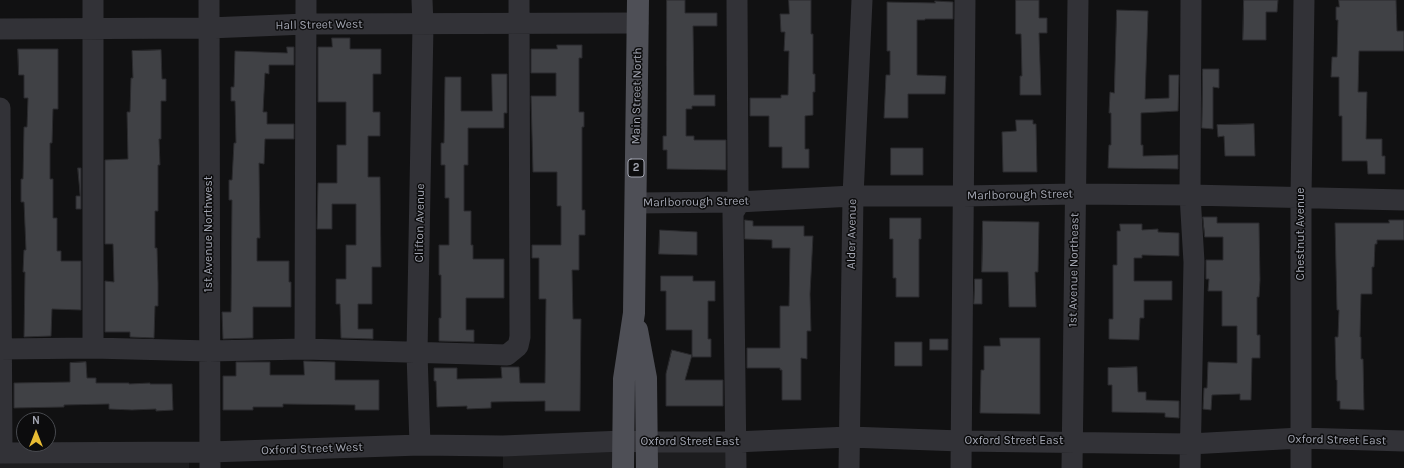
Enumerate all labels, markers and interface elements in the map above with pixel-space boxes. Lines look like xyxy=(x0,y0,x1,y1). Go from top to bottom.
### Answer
street label: Hall Street West xyxy=(275,17,363,33)
street label: Main Street North xyxy=(629,47,645,145)
road number: 2 xyxy=(628,159,644,177)
street label: 1st Avenue Northwest xyxy=(202,176,216,292)
street label: Clifton Avenue xyxy=(412,183,428,263)
street label: Marlborough Street xyxy=(967,187,1073,203)
street label: Chestnut Avenue xyxy=(1294,188,1308,280)
street label: Marlborough Street xyxy=(643,194,749,210)
street label: Alder Avenue xyxy=(844,199,860,269)
street label: 1st Avenue Northeast xyxy=(1066,213,1082,327)
north arrow xyxy=(16,412,56,452)
text: N xyxy=(32,414,40,427)
street label: Oxford Street East xyxy=(1287,432,1387,448)
street label: Oxford Street East xyxy=(965,434,1063,448)
street label: Oxford Street East xyxy=(641,435,739,449)
street label: Oxford Street West xyxy=(261,440,363,458)

